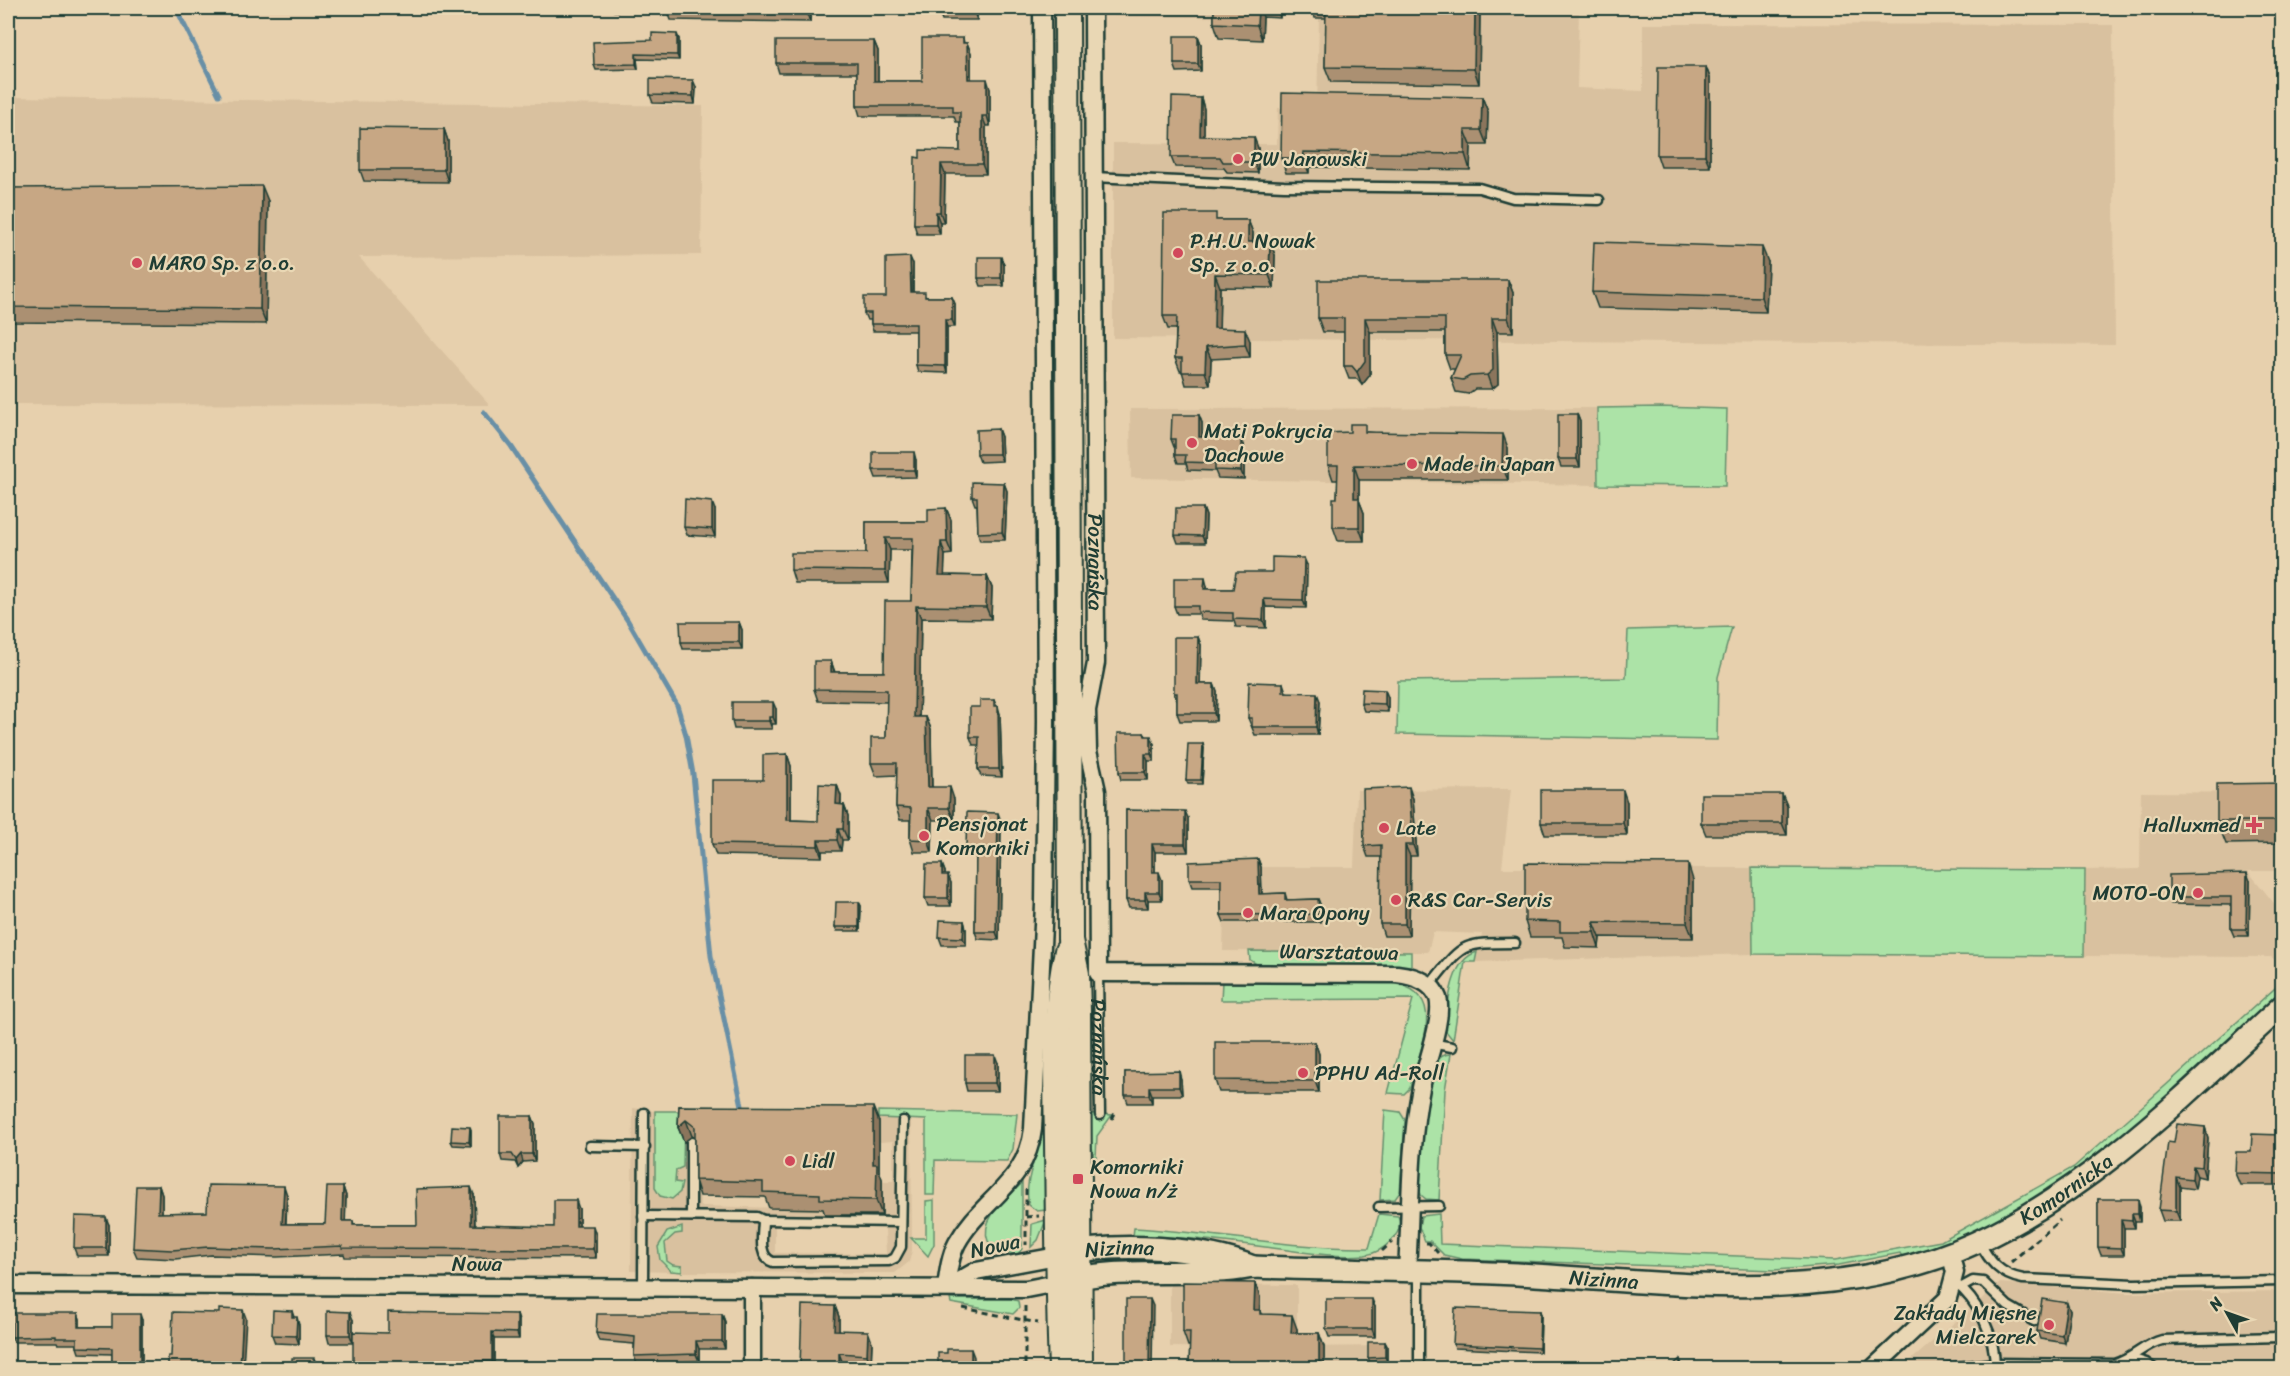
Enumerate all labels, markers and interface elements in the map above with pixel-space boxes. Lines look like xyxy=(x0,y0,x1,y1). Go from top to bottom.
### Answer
place label: PW Janowski xyxy=(1250,140,1368,178)
marker: PW Janowski xyxy=(1231,152,1245,166)
place label: P.H.U. Nowak Sp. z o.o. xyxy=(1190,222,1316,284)
place label: MARO Sp. z o.o. xyxy=(149,244,295,282)
marker: P.H.U. Nowak Sp. z o.o. xyxy=(1171,246,1185,260)
marker: MARO Sp. z o.o. xyxy=(130,256,144,270)
place label: Mati Pokrycia Dachowe xyxy=(1204,412,1333,474)
marker: Mati Pokrycia Dachowe xyxy=(1185,436,1199,450)
place label: Made in Japan xyxy=(1424,445,1555,483)
marker: Made in Japan xyxy=(1405,457,1419,471)
street label: Poznańska xyxy=(1076,513,1115,611)
place label: Pensjonat Komorniki xyxy=(936,805,1030,867)
place label: Halluxmed xyxy=(2143,806,2242,844)
place label: Late xyxy=(1396,809,1436,847)
marker: Halluxmed xyxy=(2245,816,2263,834)
marker: Late xyxy=(1377,821,1391,835)
marker: Pensjonat Komorniki xyxy=(917,829,931,843)
place label: MOTO-ON xyxy=(2092,874,2186,912)
place label: R&S Car-Servis xyxy=(1408,881,1552,919)
marker: MOTO-ON xyxy=(2191,886,2205,900)
marker: R&S Car-Servis xyxy=(1389,893,1403,907)
place label: Mara Opony xyxy=(1260,894,1370,932)
marker: Mara Opony xyxy=(1241,906,1255,920)
street label: Warsztatowa xyxy=(1279,932,1399,972)
street label: Poznańska xyxy=(1079,998,1119,1096)
place label: PPHU Ad-Roll xyxy=(1315,1054,1445,1092)
marker: PPHU Ad-Roll xyxy=(1296,1066,1310,1080)
place label: Lidl xyxy=(802,1142,836,1180)
street label: Komornicka xyxy=(2011,1143,2122,1236)
place label: Komorniki Nowa n/ż xyxy=(1090,1148,1184,1210)
marker: Lidl xyxy=(783,1154,797,1168)
marker: Komorniki Nowa n/ż xyxy=(1071,1172,1085,1186)
street label: Nowa xyxy=(966,1222,1024,1270)
street label: Nizinna xyxy=(1083,1229,1155,1269)
street label: Nowa xyxy=(452,1245,503,1283)
street label: Nizinna xyxy=(1568,1258,1640,1301)
north arrow xyxy=(2197,1283,2257,1343)
text: N xyxy=(2201,1289,2231,1318)
place label: Zakłady Mięsne Mielczarek xyxy=(1894,1294,2037,1356)
marker: Zakłady Mięsne Mielczarek xyxy=(2042,1318,2056,1332)

